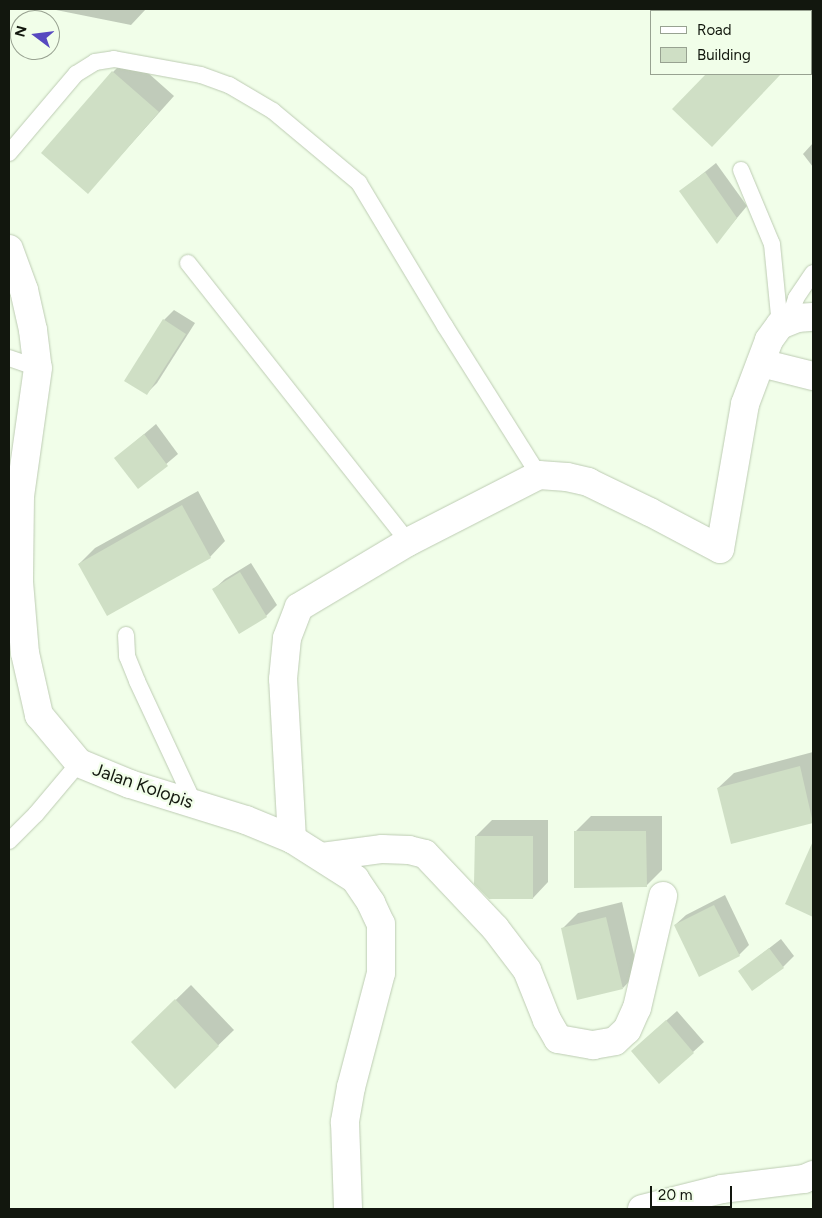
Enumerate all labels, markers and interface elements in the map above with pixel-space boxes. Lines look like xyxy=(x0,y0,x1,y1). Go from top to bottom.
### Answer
north arrow xyxy=(10,10,60,60)
legend xyxy=(650,10,812,75)
text: Road xyxy=(697,21,732,39)
text: N xyxy=(11,24,31,39)
text: Building xyxy=(697,46,751,64)
street label: Jalan Kolopis xyxy=(90,759,196,813)
scale bar xyxy=(652,1176,734,1208)
text: 20 m xyxy=(658,1186,692,1204)

